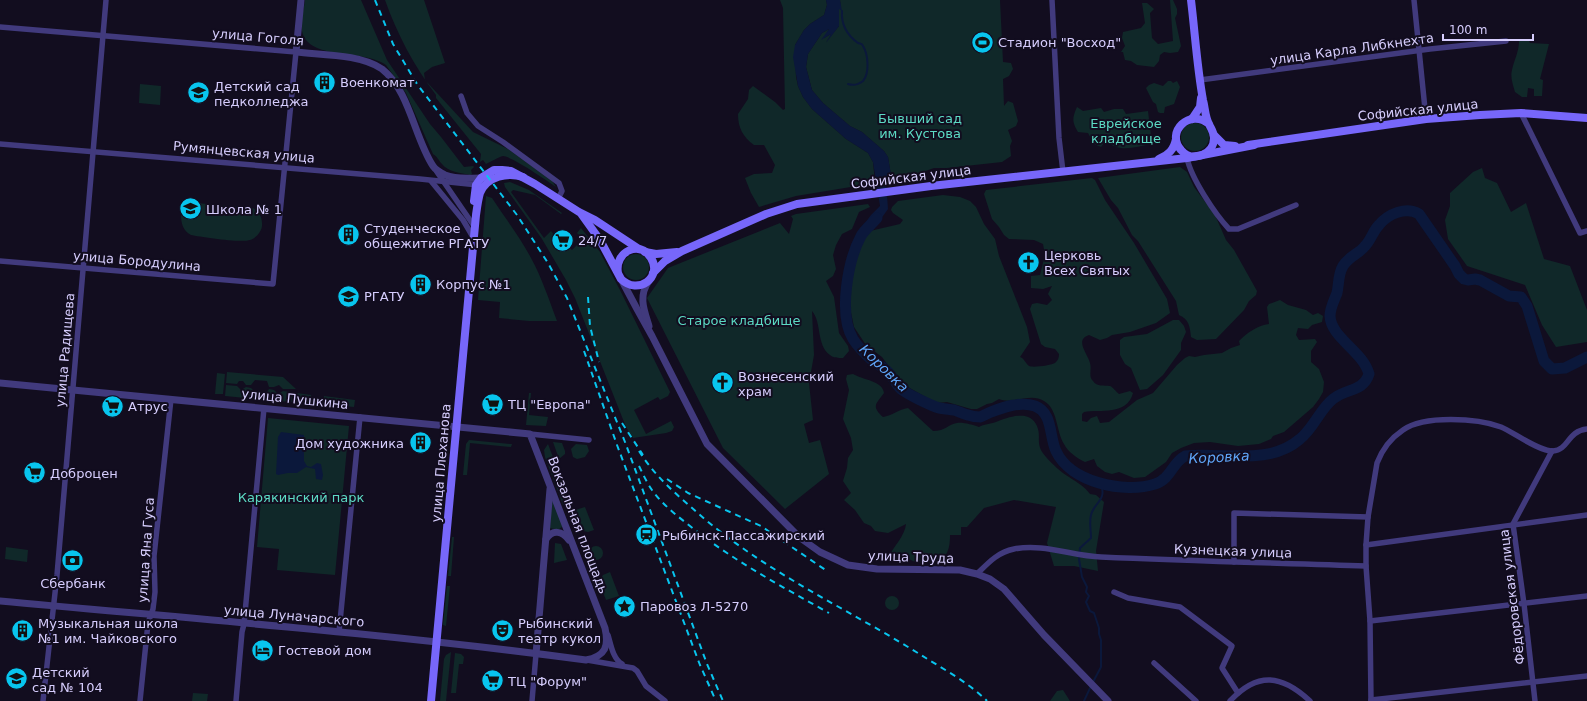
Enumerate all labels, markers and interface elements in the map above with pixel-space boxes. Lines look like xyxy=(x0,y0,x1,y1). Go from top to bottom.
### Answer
scale bar xyxy=(1443,16,1533,42)
text: 100 m xyxy=(1449,23,1487,37)
street label: улица Гоголя xyxy=(211,26,305,48)
sports icon: Стадион "Восход" xyxy=(970,29,996,55)
street label: улица Карла Либкнехта xyxy=(1269,30,1435,68)
place label: Стадион "Восход" xyxy=(998,35,1121,50)
building icon: Военкомат xyxy=(311,69,337,95)
place label: Военкомат xyxy=(340,75,415,90)
place label: Детский сад педколледжа xyxy=(214,79,309,109)
school or university icon: Детский сад педколледжа xyxy=(185,80,211,106)
street label: Софийская улица xyxy=(1357,96,1479,124)
park label: Бывший сад им. Кустова xyxy=(878,111,962,141)
park label: Еврейское кладбище xyxy=(1090,116,1162,146)
street label: Румянцевская улица xyxy=(172,138,316,166)
street label: Софийская улица xyxy=(850,162,972,192)
school or university icon: Школа № 1 xyxy=(177,196,203,222)
place label: Школа № 1 xyxy=(206,202,282,217)
place label: Студенческое общежитие РГАТУ xyxy=(364,221,489,251)
building icon: Студенческое общежитие РГАТУ xyxy=(336,222,362,248)
supermarket icon: 24/7 xyxy=(550,227,576,253)
place label: 24/7 xyxy=(578,233,607,248)
street label: улица Бородулина xyxy=(72,248,202,274)
place label: Церковь Всех Святых xyxy=(1044,248,1130,278)
church icon: Церковь Всех Святых xyxy=(1015,249,1041,275)
building icon: Корпус №1 xyxy=(408,271,434,297)
place label: Корпус №1 xyxy=(436,277,511,292)
school or university icon: РГАТУ xyxy=(336,283,362,309)
place label: РГАТУ xyxy=(364,289,405,304)
street label: улица Радищева xyxy=(53,292,77,408)
park label: Старое кладбище xyxy=(678,313,800,328)
water label: Коровка xyxy=(856,341,912,395)
place label: Вознесенский храм xyxy=(738,369,834,399)
church icon: Вознесенский храм xyxy=(710,370,736,396)
street label: улица Пушкина xyxy=(241,386,349,412)
supermarket icon: ТЦ "Европа" xyxy=(479,391,505,417)
supermarket icon: Атрус xyxy=(99,393,125,419)
place label: ТЦ "Европа" xyxy=(507,397,591,412)
place label: Атрус xyxy=(128,399,168,414)
street label: улица Плеханова xyxy=(428,403,454,523)
building icon: Дом художника xyxy=(407,430,433,456)
place label: Дом художника xyxy=(295,436,404,451)
water label: Коровка xyxy=(1188,447,1250,467)
street label: Вокзальная площадь xyxy=(545,454,611,596)
supermarket icon: Доброцен xyxy=(22,460,48,486)
place label: Доброцен xyxy=(50,466,118,481)
park label: Карякинский парк xyxy=(238,490,364,505)
street label: улица Яна Гуса xyxy=(135,497,157,603)
station icon: Рыбинск-Пассажирский xyxy=(634,522,660,548)
place label: Рыбинск-Пассажирский xyxy=(662,528,825,543)
street label: Фёдоровская улица xyxy=(1496,528,1528,666)
street label: Кузнецкая улица xyxy=(1174,541,1292,561)
bank icon: Сбербанк xyxy=(60,548,86,574)
street label: улица Труда xyxy=(868,548,954,566)
place label: Сбербанк xyxy=(40,576,106,591)
place icon: Паровоз Л-5270 xyxy=(611,593,637,619)
place label: Паровоз Л-5270 xyxy=(640,599,748,614)
street label: улица Луначарского xyxy=(223,602,365,630)
place label: Музыкальная школа №1 им. Чайковского xyxy=(38,616,178,646)
place label: Рыбинский театр кукол xyxy=(518,616,601,646)
building icon: Музыкальная школа №1 им. Чайковского xyxy=(10,617,36,643)
theatre icon: Рыбинский театр кукол xyxy=(490,617,516,643)
hotel icon: Гостевой дом xyxy=(249,637,275,663)
place label: Гостевой дом xyxy=(278,643,372,658)
place label: Детский сад № 104 xyxy=(32,665,103,695)
school or university icon: Детский сад № 104 xyxy=(3,666,29,692)
supermarket icon: ТЦ "Форум" xyxy=(480,668,506,694)
place label: ТЦ "Форум" xyxy=(507,674,587,689)

